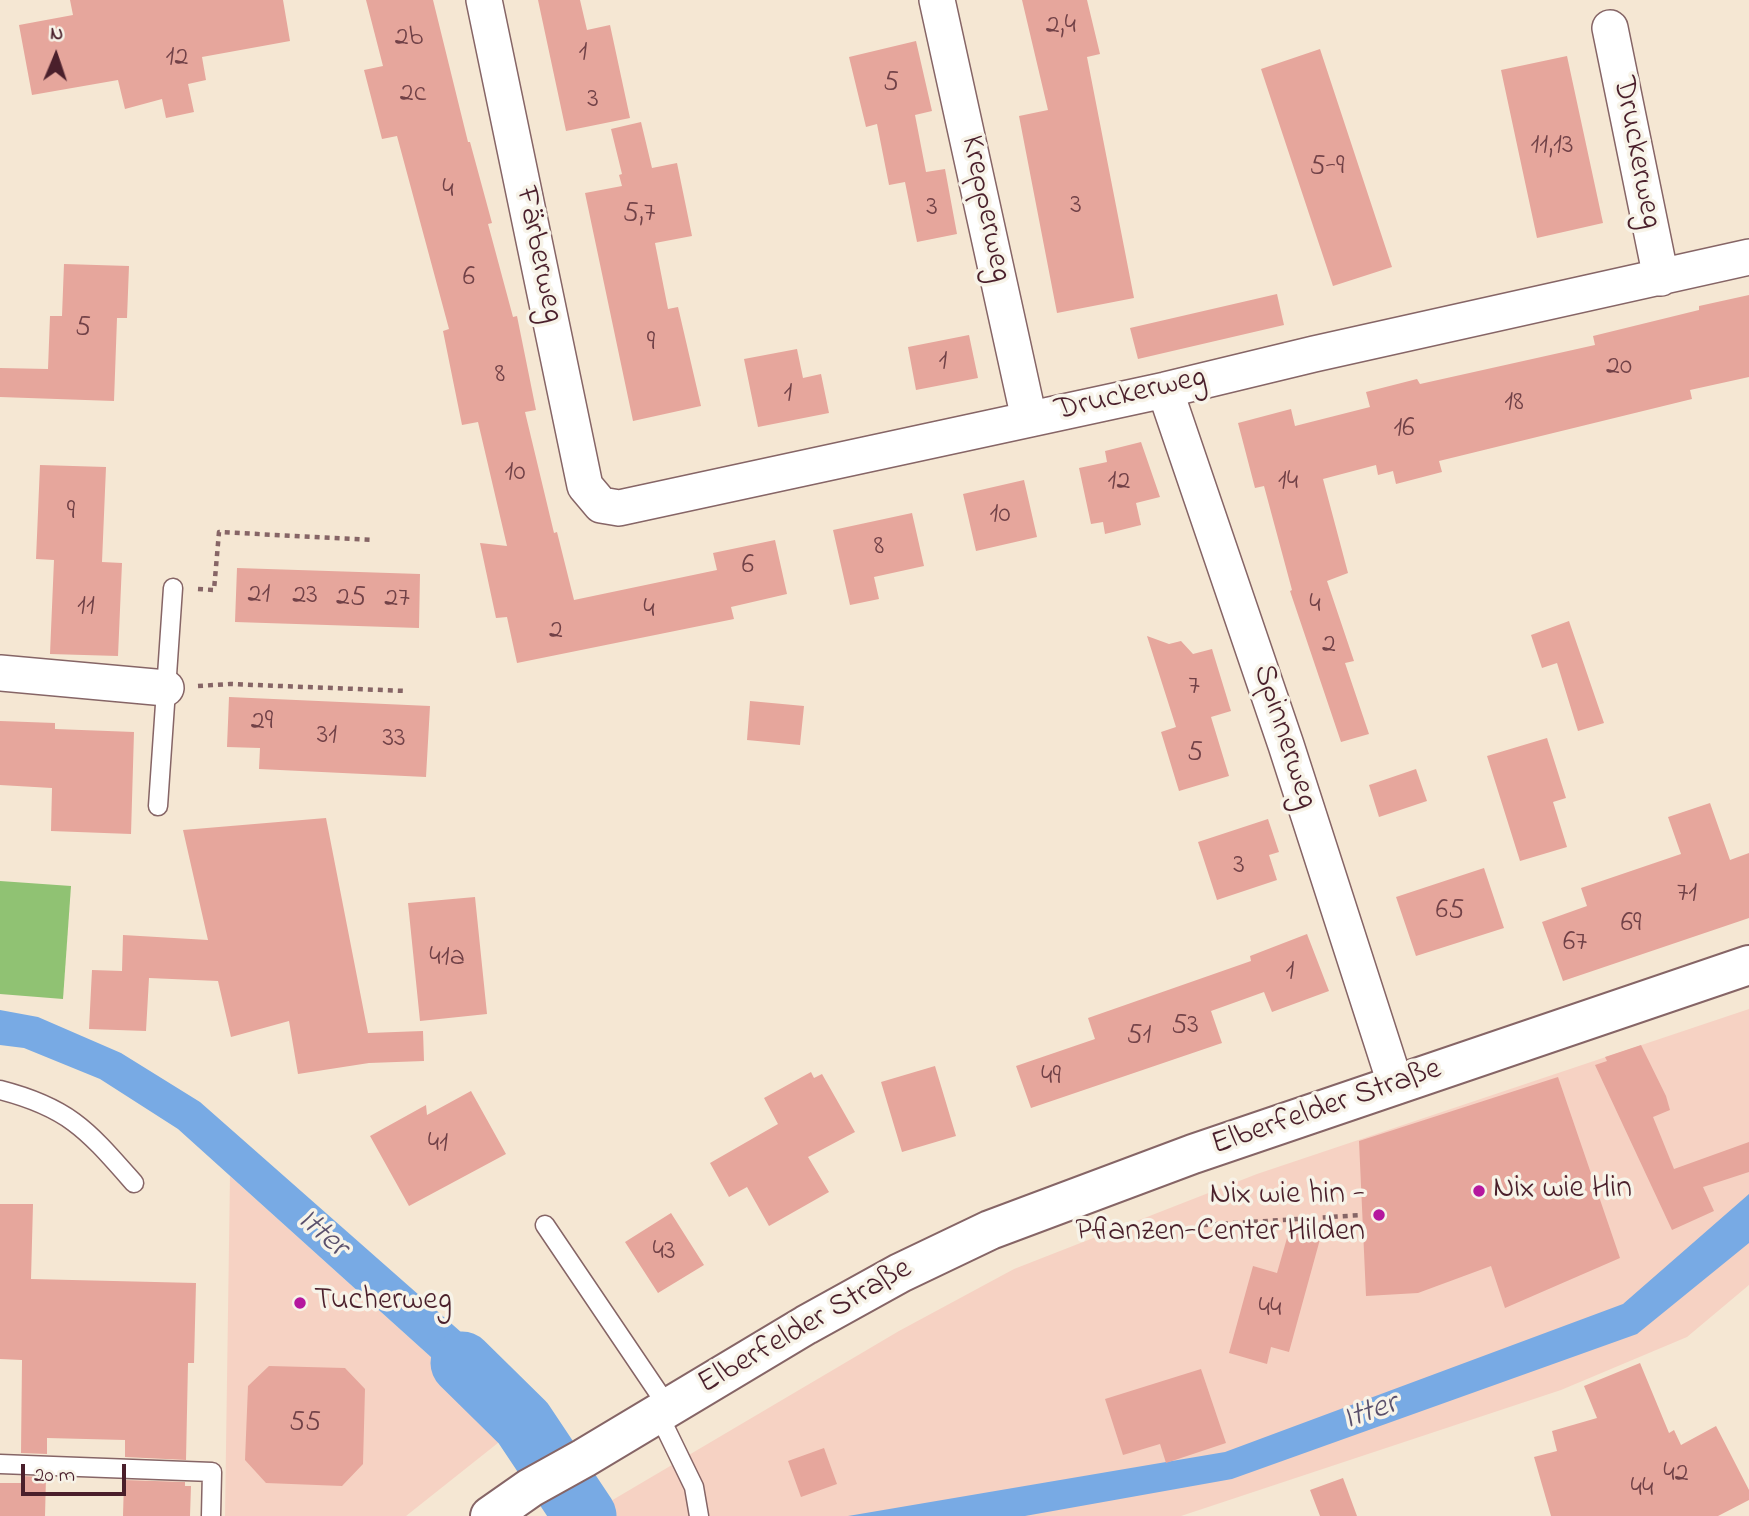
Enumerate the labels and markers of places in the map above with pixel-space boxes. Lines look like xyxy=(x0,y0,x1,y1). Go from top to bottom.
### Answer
place label: Nix wie Hin xyxy=(1493,1172,1632,1210)
place label: Nix wie hin - Pflanzen-Center Hilden xyxy=(1075,1178,1365,1253)
marker: Nix wie Hin xyxy=(1471,1183,1487,1199)
marker: Nix wie hin - Pflanzen-Center Hilden xyxy=(1371,1207,1387,1223)
place label: Tucherweg xyxy=(314,1284,452,1322)
marker: Tucherweg xyxy=(292,1295,308,1311)

